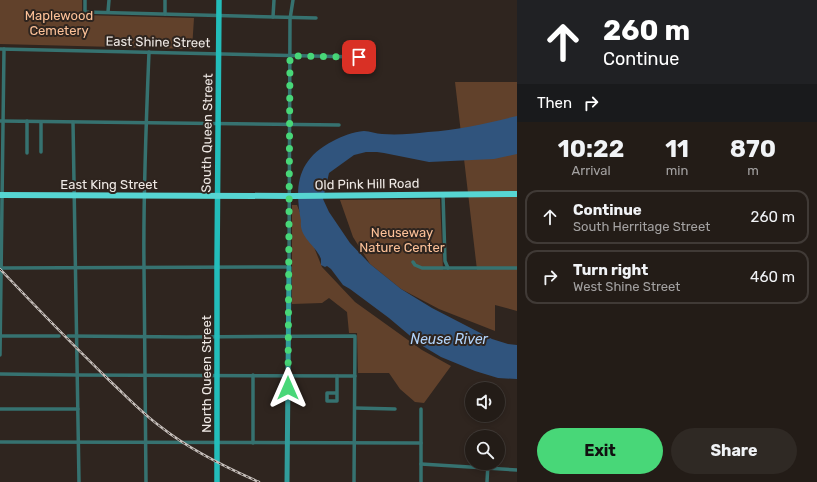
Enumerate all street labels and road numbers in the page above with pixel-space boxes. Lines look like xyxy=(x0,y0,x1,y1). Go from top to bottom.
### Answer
street label: East Shine Street xyxy=(105,34,211,50)
street label: South Queen Street xyxy=(198,73,216,193)
street label: Old Pink Hill Road xyxy=(314,176,420,192)
street label: East King Street xyxy=(60,177,158,193)
street label: North Queen Street xyxy=(199,315,214,433)

